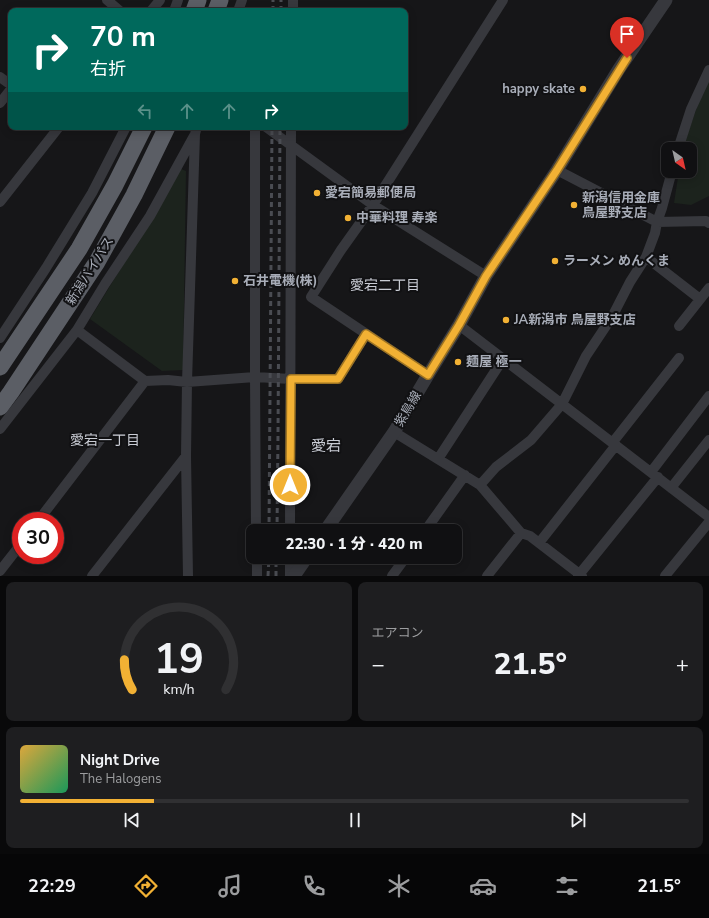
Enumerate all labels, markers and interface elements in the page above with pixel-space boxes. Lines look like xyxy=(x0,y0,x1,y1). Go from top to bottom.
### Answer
pin xyxy=(610,17,644,58)
text: 70 m xyxy=(90,18,156,56)
icon: arrive xyxy=(616,23,638,45)
icon: right xyxy=(24,24,76,76)
text: 右折 xyxy=(90,57,126,81)
place label: happy skate xyxy=(502,80,575,98)
marker: happy skate xyxy=(578,84,588,94)
icon: left xyxy=(134,100,156,122)
icon: ahead xyxy=(176,100,198,122)
icon: ahead xyxy=(218,100,240,122)
icon: right xyxy=(260,100,282,122)
north arrow xyxy=(661,142,697,178)
map controls xyxy=(661,142,697,178)
place label: 愛宕簡易郵便局 xyxy=(325,184,416,202)
marker: 愛宕簡易郵便局 xyxy=(312,188,322,198)
place label: 新潟信用金庫 鳥屋野支店 xyxy=(582,189,660,222)
marker: 新潟信用金庫 鳥屋野支店 xyxy=(569,200,579,210)
place label: 中華料理 寿楽 xyxy=(356,209,438,227)
marker: 中華料理 寿楽 xyxy=(343,213,353,223)
street label: 新潟バイパス xyxy=(62,233,118,309)
place label: ラーメン めんくま xyxy=(563,252,670,270)
marker: ラーメン めんくま xyxy=(550,256,560,266)
place label: 石井電機(株) xyxy=(243,272,317,290)
marker: 石井電機(株) xyxy=(230,276,240,286)
district label: 愛宕二丁目 xyxy=(350,276,420,295)
place label: JA新潟市 鳥屋野支店 xyxy=(513,311,636,329)
marker: JA新潟市 鳥屋野支店 xyxy=(501,315,511,325)
place label: 麺屋 極一 xyxy=(466,353,522,371)
marker: 麺屋 極一 xyxy=(453,357,463,367)
street label: 紫鳥線 xyxy=(390,388,426,430)
district label: 愛宕一丁目 xyxy=(70,431,140,450)
district label: 愛宕 xyxy=(311,436,341,456)
position arrow xyxy=(269,464,311,506)
speed limit sign: 30 xyxy=(12,512,64,564)
text: 22:30 · 1 分 · 420 m xyxy=(285,534,423,554)
text: エアコン xyxy=(372,624,424,642)
text: 19 xyxy=(154,630,204,687)
text: 21.5° xyxy=(494,644,567,685)
text: − xyxy=(372,650,385,680)
text: + xyxy=(676,650,689,680)
text: km/h xyxy=(163,679,194,698)
text: Night Drive xyxy=(80,750,160,770)
text: The Halogens xyxy=(80,770,161,788)
icon: previous xyxy=(121,809,143,831)
icon: pause xyxy=(344,809,366,831)
icon: next xyxy=(567,809,589,831)
icon: directions xyxy=(132,872,160,900)
icon: music xyxy=(216,872,244,900)
icon: phone xyxy=(300,872,328,900)
icon: climate xyxy=(385,872,413,900)
icon: car xyxy=(469,872,497,900)
icon: filters xyxy=(553,872,581,900)
text: 22:29 xyxy=(28,874,76,898)
text: 21.5° xyxy=(637,874,681,898)

